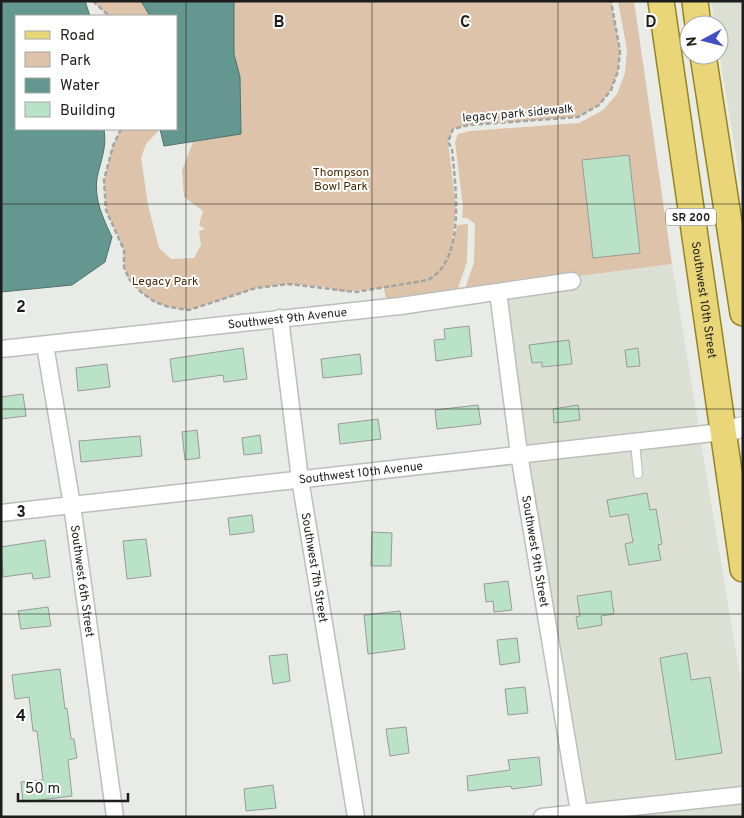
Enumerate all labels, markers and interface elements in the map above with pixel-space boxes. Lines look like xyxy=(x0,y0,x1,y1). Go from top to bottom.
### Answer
text: B xyxy=(273,13,285,33)
text: C xyxy=(460,13,470,33)
text: D xyxy=(645,13,657,33)
legend xyxy=(15,15,178,130)
north arrow xyxy=(679,15,729,65)
text: Road xyxy=(60,27,95,46)
text: N xyxy=(684,35,702,47)
text: Park xyxy=(60,52,91,71)
text: Water xyxy=(60,77,100,96)
street label: legacy park sidewalk xyxy=(462,101,574,127)
text: Building xyxy=(60,102,115,121)
park label: Thompson Bowl Park xyxy=(313,165,369,195)
road number: SR 200 xyxy=(666,208,716,226)
street label: Southwest 10th Street xyxy=(687,240,720,360)
park label: Legacy Park xyxy=(132,274,198,290)
text: 2 xyxy=(16,298,26,318)
street label: Southwest 9th Avenue xyxy=(227,305,348,334)
street label: Southwest 10th Avenue xyxy=(298,459,424,489)
street label: Southwest 9th Street xyxy=(517,494,552,609)
text: 3 xyxy=(16,503,26,523)
street label: Southwest 7th Street xyxy=(297,511,331,624)
street label: Southwest 6th Street xyxy=(66,524,97,638)
text: 4 xyxy=(16,707,26,727)
scale bar xyxy=(18,770,128,802)
text: 50 m xyxy=(25,780,60,799)

